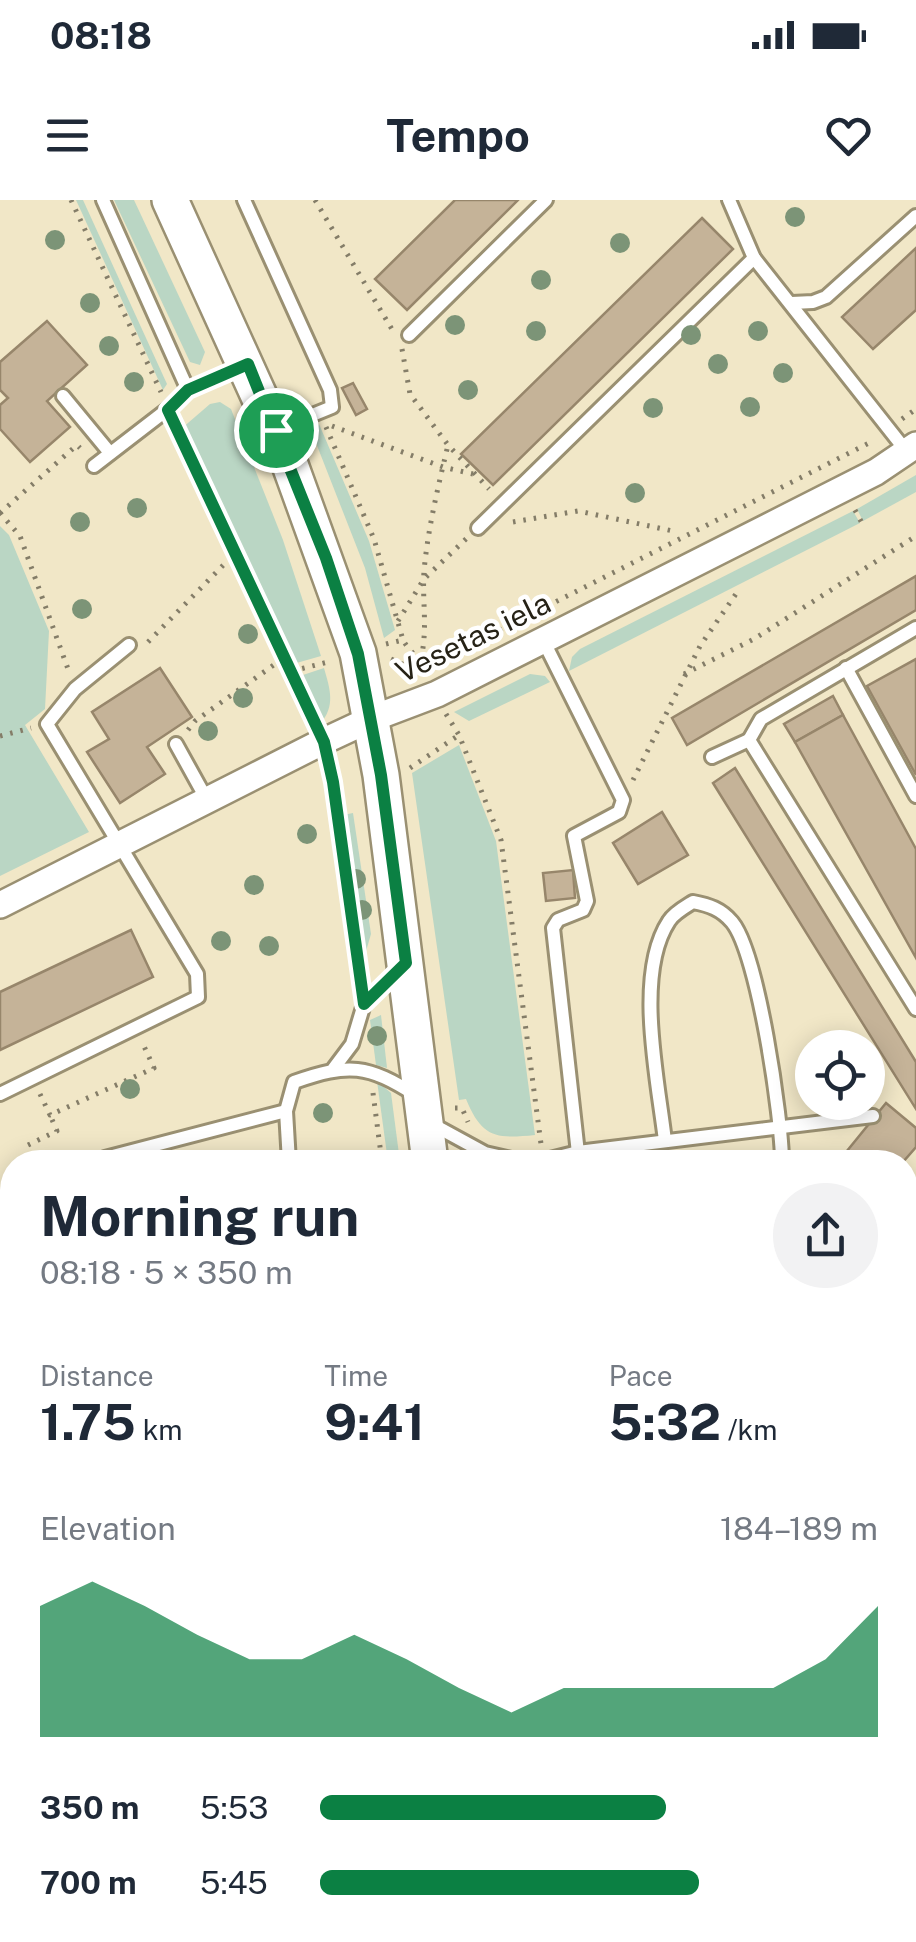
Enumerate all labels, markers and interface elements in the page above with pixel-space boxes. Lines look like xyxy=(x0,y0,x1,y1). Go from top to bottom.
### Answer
text: 08:18 xyxy=(50,13,152,58)
icon: menu xyxy=(40,108,95,163)
icon: heart xyxy=(821,108,876,163)
text: Tempo xyxy=(386,109,530,162)
pin xyxy=(234,388,319,473)
icon: arrive xyxy=(249,403,304,458)
street label: Vesetas iela xyxy=(390,584,556,690)
map controls xyxy=(795,1030,885,1120)
button: locate xyxy=(795,1030,885,1120)
button: share xyxy=(773,1183,878,1288)
text: Morning run xyxy=(40,1184,359,1248)
text: 08:18 · 5 × 350 m xyxy=(40,1254,293,1291)
text: Distance xyxy=(40,1359,154,1392)
text: Time xyxy=(324,1359,388,1392)
text: Pace xyxy=(609,1359,673,1392)
text: 1.75 xyxy=(40,1392,136,1451)
text: 9:41 xyxy=(324,1392,425,1451)
text: 5:32 xyxy=(609,1392,721,1451)
text: km xyxy=(136,1413,183,1446)
text: /km xyxy=(721,1413,777,1446)
text: Elevation xyxy=(40,1510,176,1547)
text: 184–189 m xyxy=(720,1510,878,1547)
text: 350 m xyxy=(40,1789,139,1826)
text: 5:53 xyxy=(200,1789,268,1826)
text: 700 m xyxy=(40,1864,137,1901)
text: 5:45 xyxy=(200,1864,268,1901)

